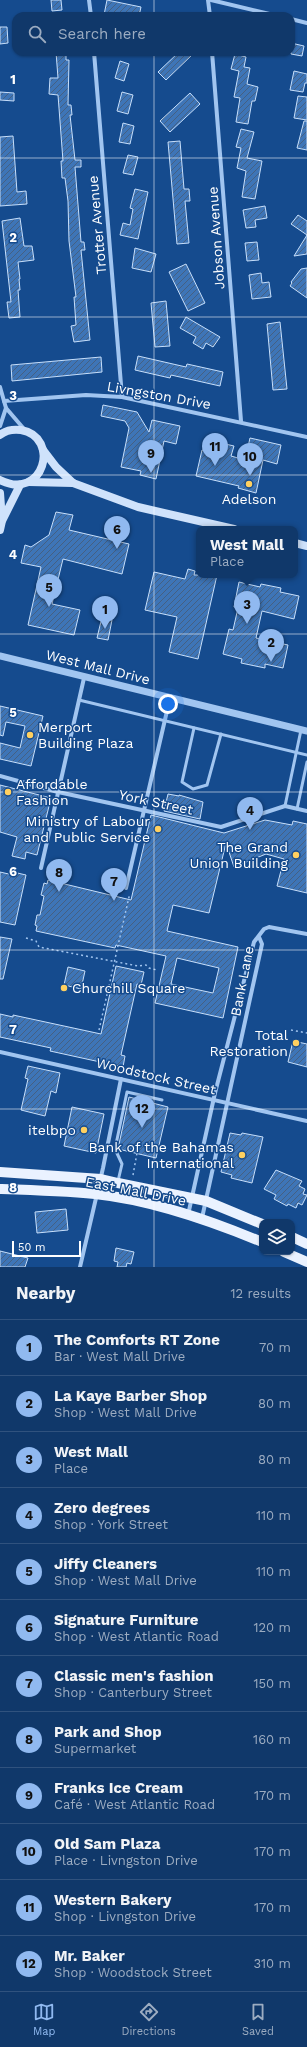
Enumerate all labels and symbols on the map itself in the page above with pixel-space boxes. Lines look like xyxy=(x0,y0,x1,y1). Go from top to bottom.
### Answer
text: 1 xyxy=(10,72,16,87)
street label: Trotter Avenue xyxy=(85,175,109,275)
street label: Jobson Avenue xyxy=(204,186,228,290)
text: 2 xyxy=(9,230,17,245)
street label: Livngston Drive xyxy=(106,378,212,412)
text: 3 xyxy=(9,388,17,403)
pin: 11 xyxy=(202,433,228,466)
pin: 9 xyxy=(138,440,164,473)
pin: 10 xyxy=(237,443,263,476)
marker: Adelson xyxy=(244,479,254,489)
place label: Adelson xyxy=(222,491,276,507)
pin: 6 xyxy=(104,516,130,549)
text: 4 xyxy=(9,547,18,562)
pin: 5 xyxy=(36,574,62,607)
pin: 3 xyxy=(234,591,260,624)
pin: 1 xyxy=(92,596,118,629)
pin: 2 xyxy=(258,629,284,662)
street label: West Mall Drive xyxy=(44,646,152,688)
your location xyxy=(158,694,178,714)
text: 5 xyxy=(9,705,17,720)
place label: Merport Building Plaza xyxy=(38,719,133,751)
marker: Merport Building Plaza xyxy=(25,730,35,740)
place label: Affordable Fashion xyxy=(16,776,87,808)
street label: York Street xyxy=(117,786,195,818)
marker: Affordable Fashion xyxy=(3,787,13,797)
pin: 4 xyxy=(237,797,263,830)
place label: Ministry of Labour and Public Service xyxy=(24,813,150,845)
marker: Ministry of Labour and Public Service xyxy=(153,824,163,834)
place label: The Grand Union Building xyxy=(190,839,289,871)
marker: The Grand Union Building xyxy=(291,850,301,860)
pin: 8 xyxy=(46,859,72,892)
text: 6 xyxy=(9,864,17,879)
pin: 7 xyxy=(101,868,127,901)
street label: Bank Lane xyxy=(227,945,257,1017)
place label: Churchill Square xyxy=(72,980,185,996)
marker: Churchill Square xyxy=(59,983,69,993)
text: 7 xyxy=(9,1022,17,1037)
place label: Total Restoration xyxy=(209,1027,289,1059)
marker: Total Restoration xyxy=(291,1038,301,1048)
street label: Woodstock Street xyxy=(94,1054,218,1098)
pin: 12 xyxy=(129,1095,155,1128)
place label: itelbpo xyxy=(28,1122,76,1138)
marker: itelbpo xyxy=(79,1125,89,1135)
place label: Bank of the Bahamas International xyxy=(88,1139,235,1171)
marker: Bank of the Bahamas International xyxy=(237,1150,247,1160)
street label: East Mall Drive xyxy=(84,1173,188,1209)
text: 8 xyxy=(9,1180,17,1195)
scale bar xyxy=(12,1239,81,1258)

